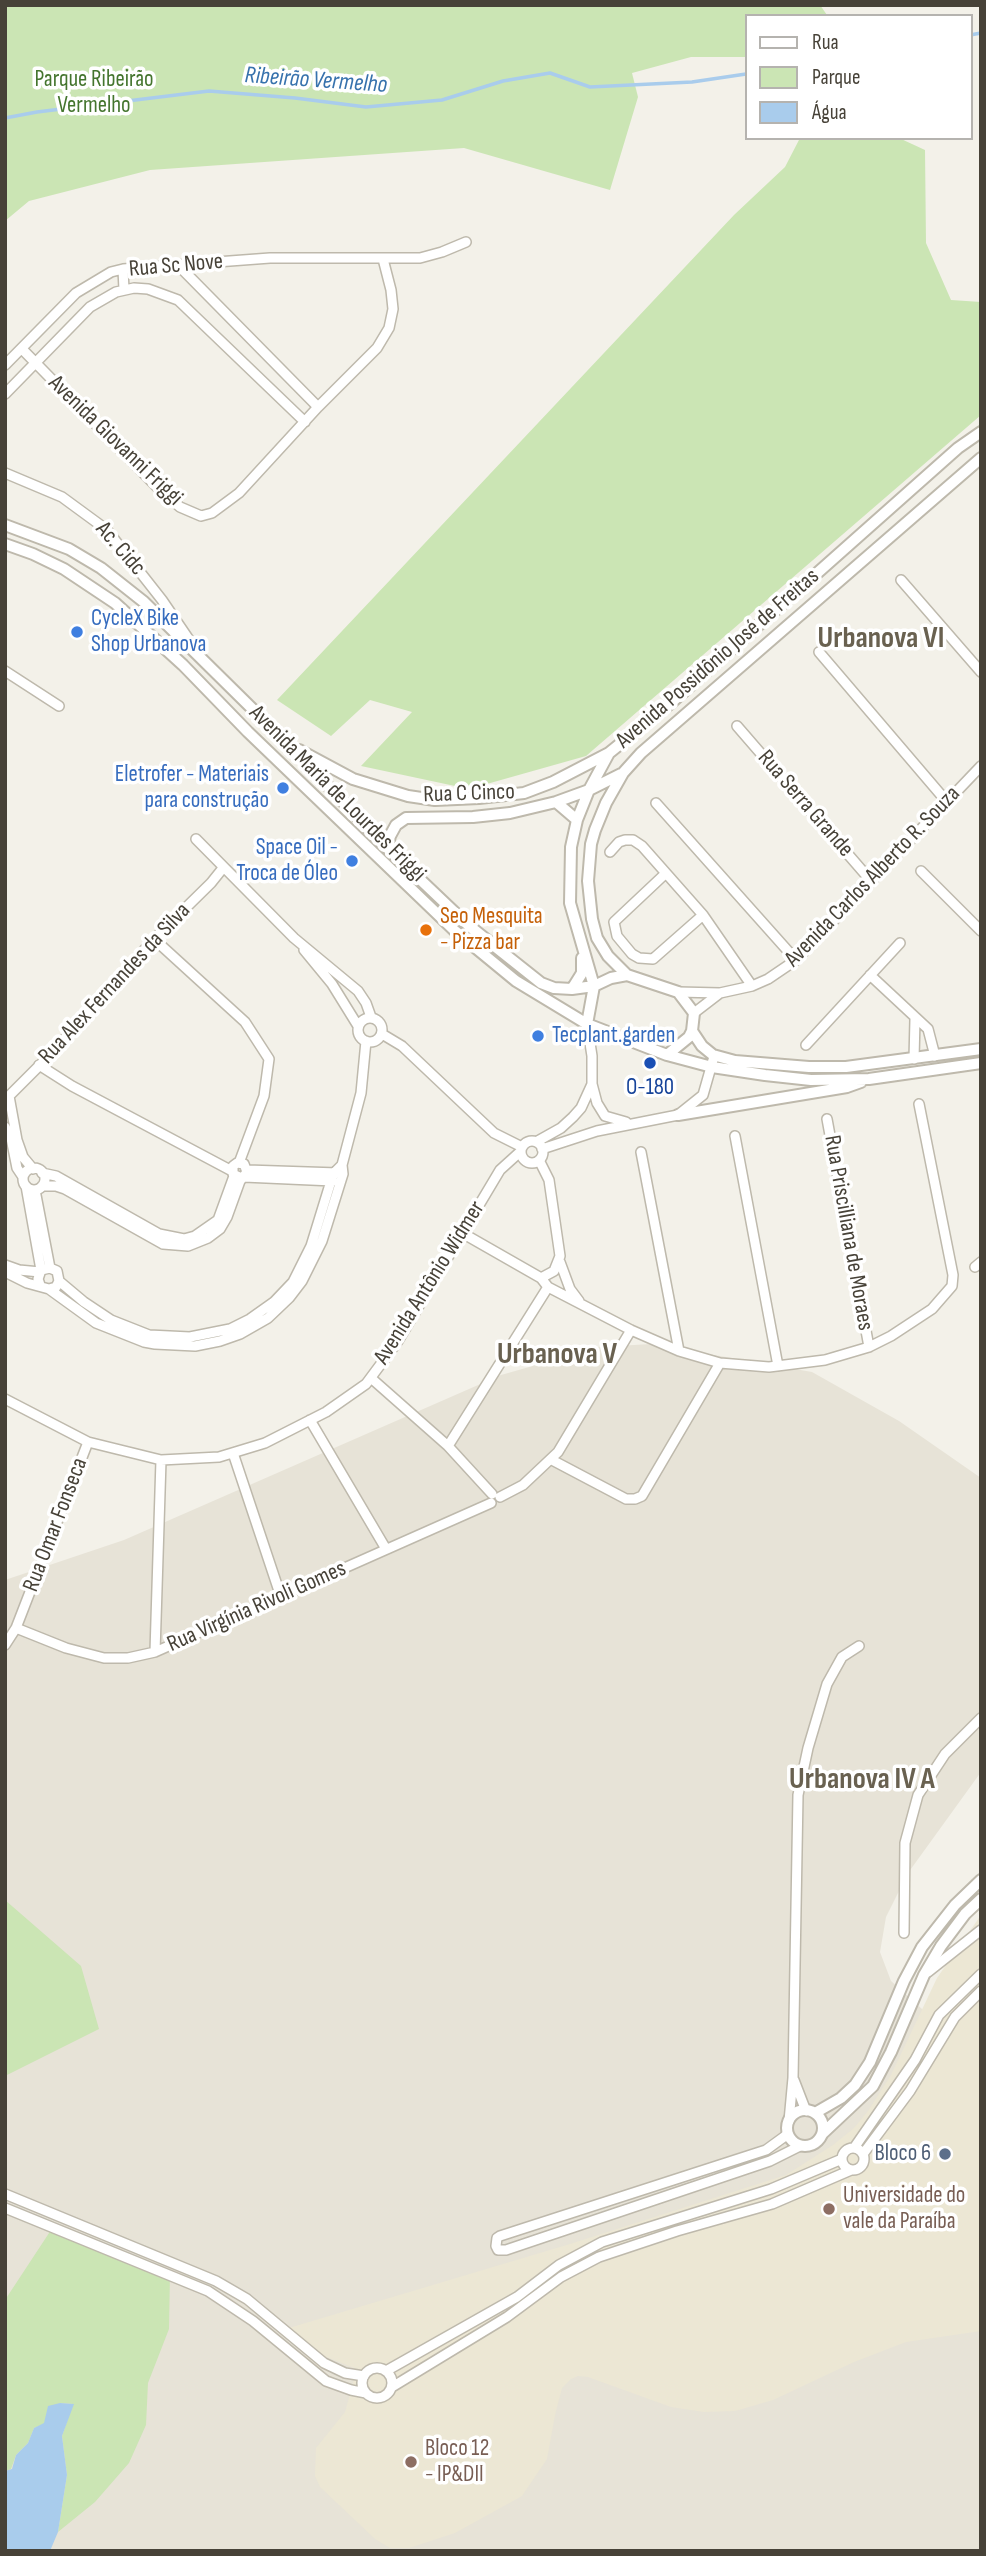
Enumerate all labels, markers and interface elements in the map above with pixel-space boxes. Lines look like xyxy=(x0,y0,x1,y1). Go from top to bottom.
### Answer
legend xyxy=(744,14,972,140)
text: Rua xyxy=(812,30,839,55)
water label: Ribeirão Vermelho xyxy=(244,62,388,100)
text: Parque xyxy=(812,65,860,90)
park label: Parque Ribeirão Vermelho xyxy=(34,66,154,120)
text: Água xyxy=(812,100,847,125)
street label: Rua Sc Nove xyxy=(128,248,224,284)
street label: Avenida Giovanni Friggi xyxy=(42,370,188,512)
street label: Ac. Cidc xyxy=(89,517,151,581)
street label: Avenida Possidônio José de Freitas xyxy=(611,563,825,755)
place label: CycleX Bike Shop Urbanova xyxy=(91,605,206,659)
district label: Urbanova VI xyxy=(818,621,944,657)
marker: CycleX Bike Shop Urbanova xyxy=(69,624,85,640)
street label: Avenida Maria de Lourdes Friggi xyxy=(243,700,431,888)
street label: Rua Serra Grande xyxy=(751,745,859,863)
place label: Eletrofer - Materiais para construção xyxy=(115,761,269,815)
street label: Rua C Cinco xyxy=(423,779,515,809)
marker: Eletrofer - Materiais para construção xyxy=(275,780,291,796)
street label: Avenida Carlos Alberto R. Souza xyxy=(780,781,966,973)
place label: Space Oil - Troca de Óleo xyxy=(236,834,338,888)
marker: Space Oil - Troca de Óleo xyxy=(344,853,360,869)
street label: Rua Alex Fernandes da Silva xyxy=(33,898,197,1070)
place label: Seo Mesquita - Pizza bar xyxy=(440,903,543,957)
marker: Seo Mesquita - Pizza bar xyxy=(418,922,434,938)
place label: Tecplant.garden xyxy=(552,1022,675,1050)
marker: Tecplant.garden xyxy=(530,1028,546,1044)
marker: O-180 xyxy=(642,1055,658,1071)
place label: O-180 xyxy=(626,1074,674,1102)
street label: Rua Priscilliana de Moraes xyxy=(817,1133,879,1333)
street label: Avenida Antônio Widmer xyxy=(369,1196,491,1370)
district label: Urbanova V xyxy=(497,1337,617,1373)
street label: Rua Omar Fonseca xyxy=(18,1454,94,1596)
street label: Rua Virgínia Rivoli Gomes xyxy=(163,1555,351,1659)
district label: Urbanova IV A xyxy=(789,1762,935,1798)
place label: Bloco 6 xyxy=(875,2140,931,2168)
marker: Bloco 6 xyxy=(937,2146,953,2162)
place label: Universidade do vale da Paraíba xyxy=(843,2182,965,2236)
marker: Universidade do vale da Paraíba xyxy=(821,2201,837,2217)
place label: Bloco 12 - IP&DII xyxy=(425,2435,489,2489)
marker: Bloco 12 - IP&DII xyxy=(403,2454,419,2470)

